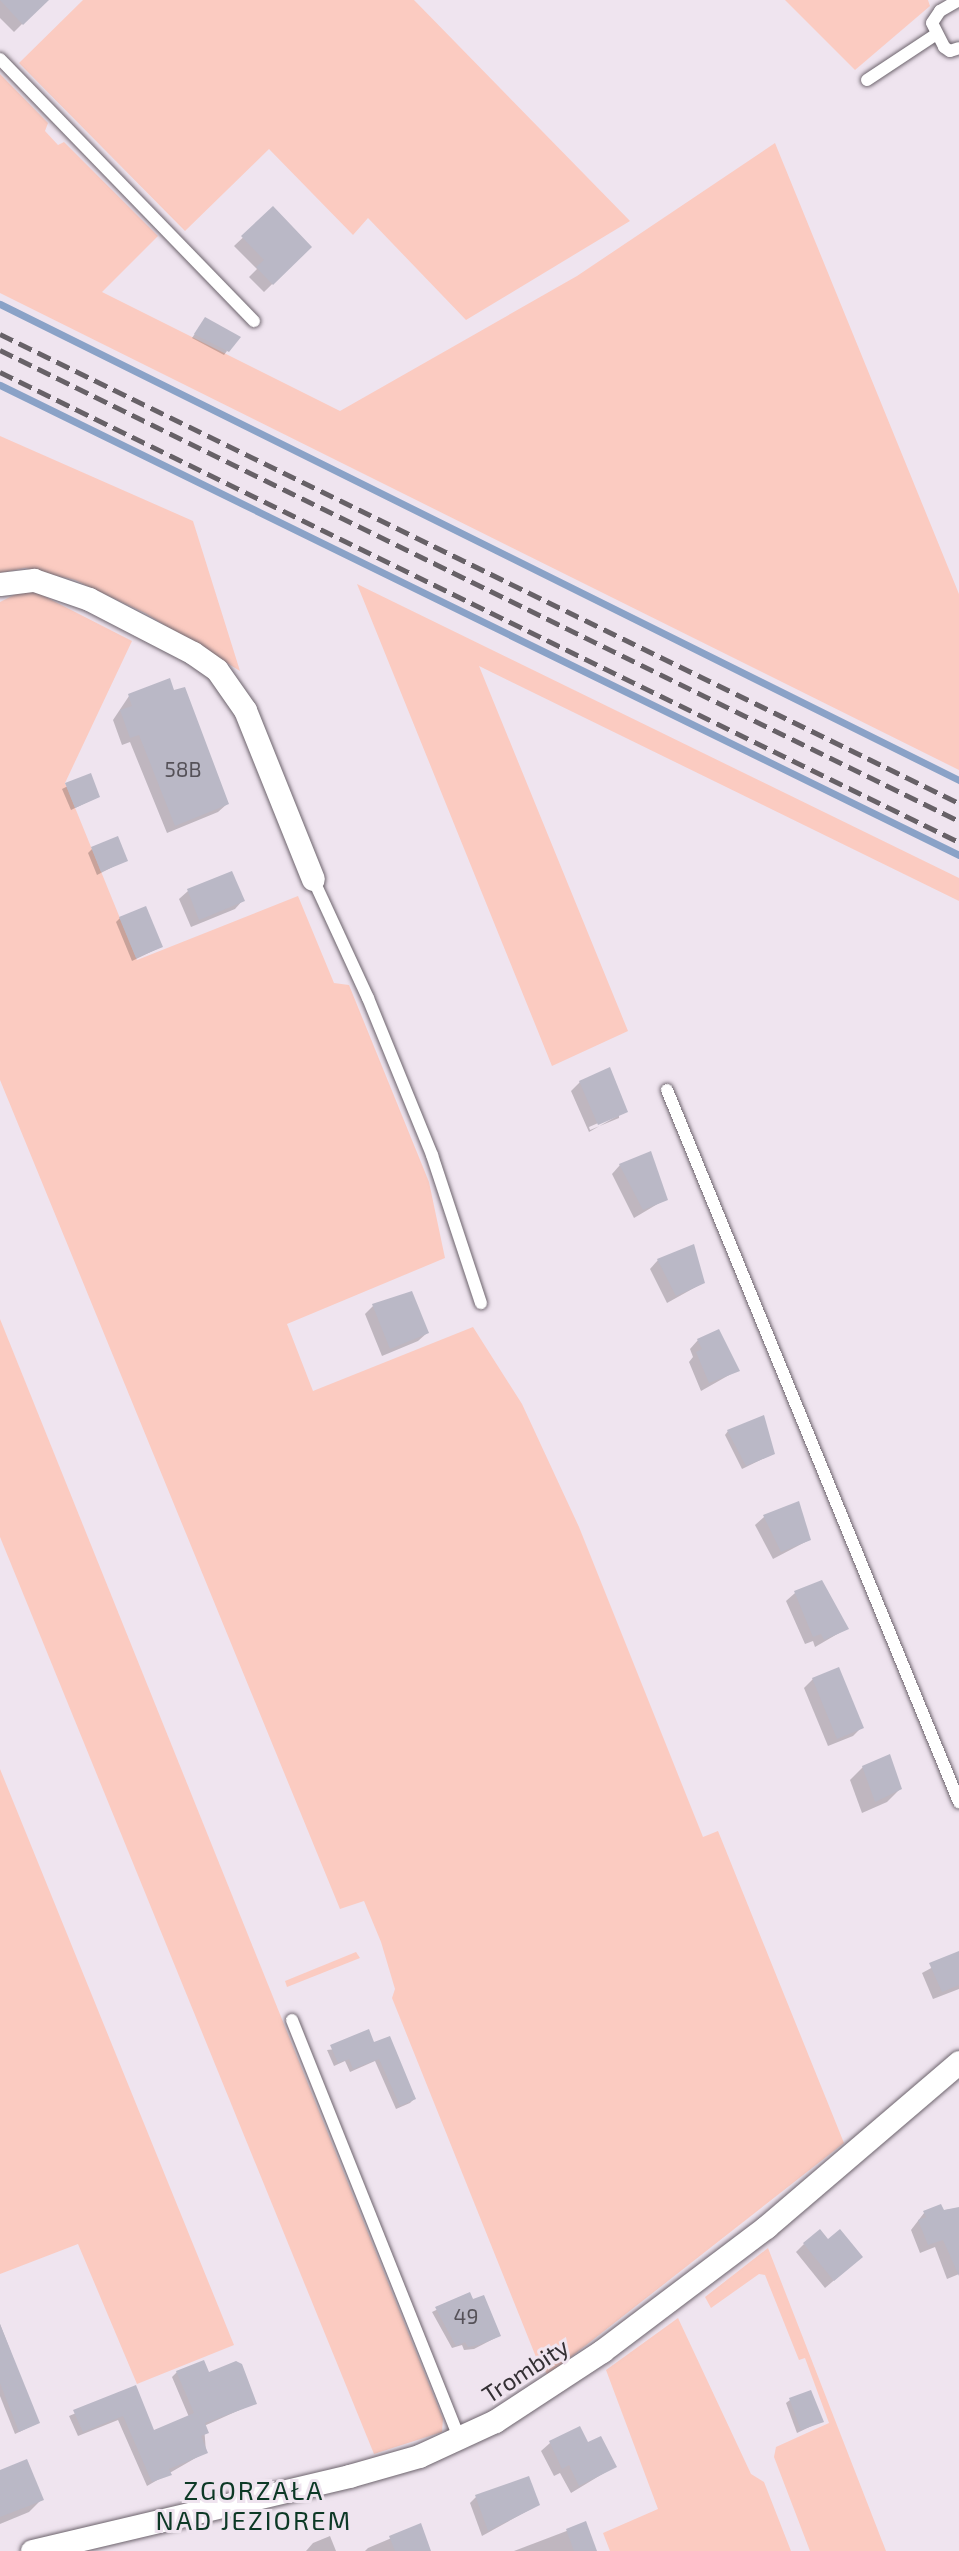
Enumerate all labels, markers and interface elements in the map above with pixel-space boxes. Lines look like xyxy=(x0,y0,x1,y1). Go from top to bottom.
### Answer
house number: 58B xyxy=(164,756,202,782)
house number: 49 xyxy=(454,2303,478,2329)
street label: Trombity xyxy=(476,2331,574,2409)
district label: ZGORZAŁA NAD JEZIOREM xyxy=(157,2474,351,2536)

